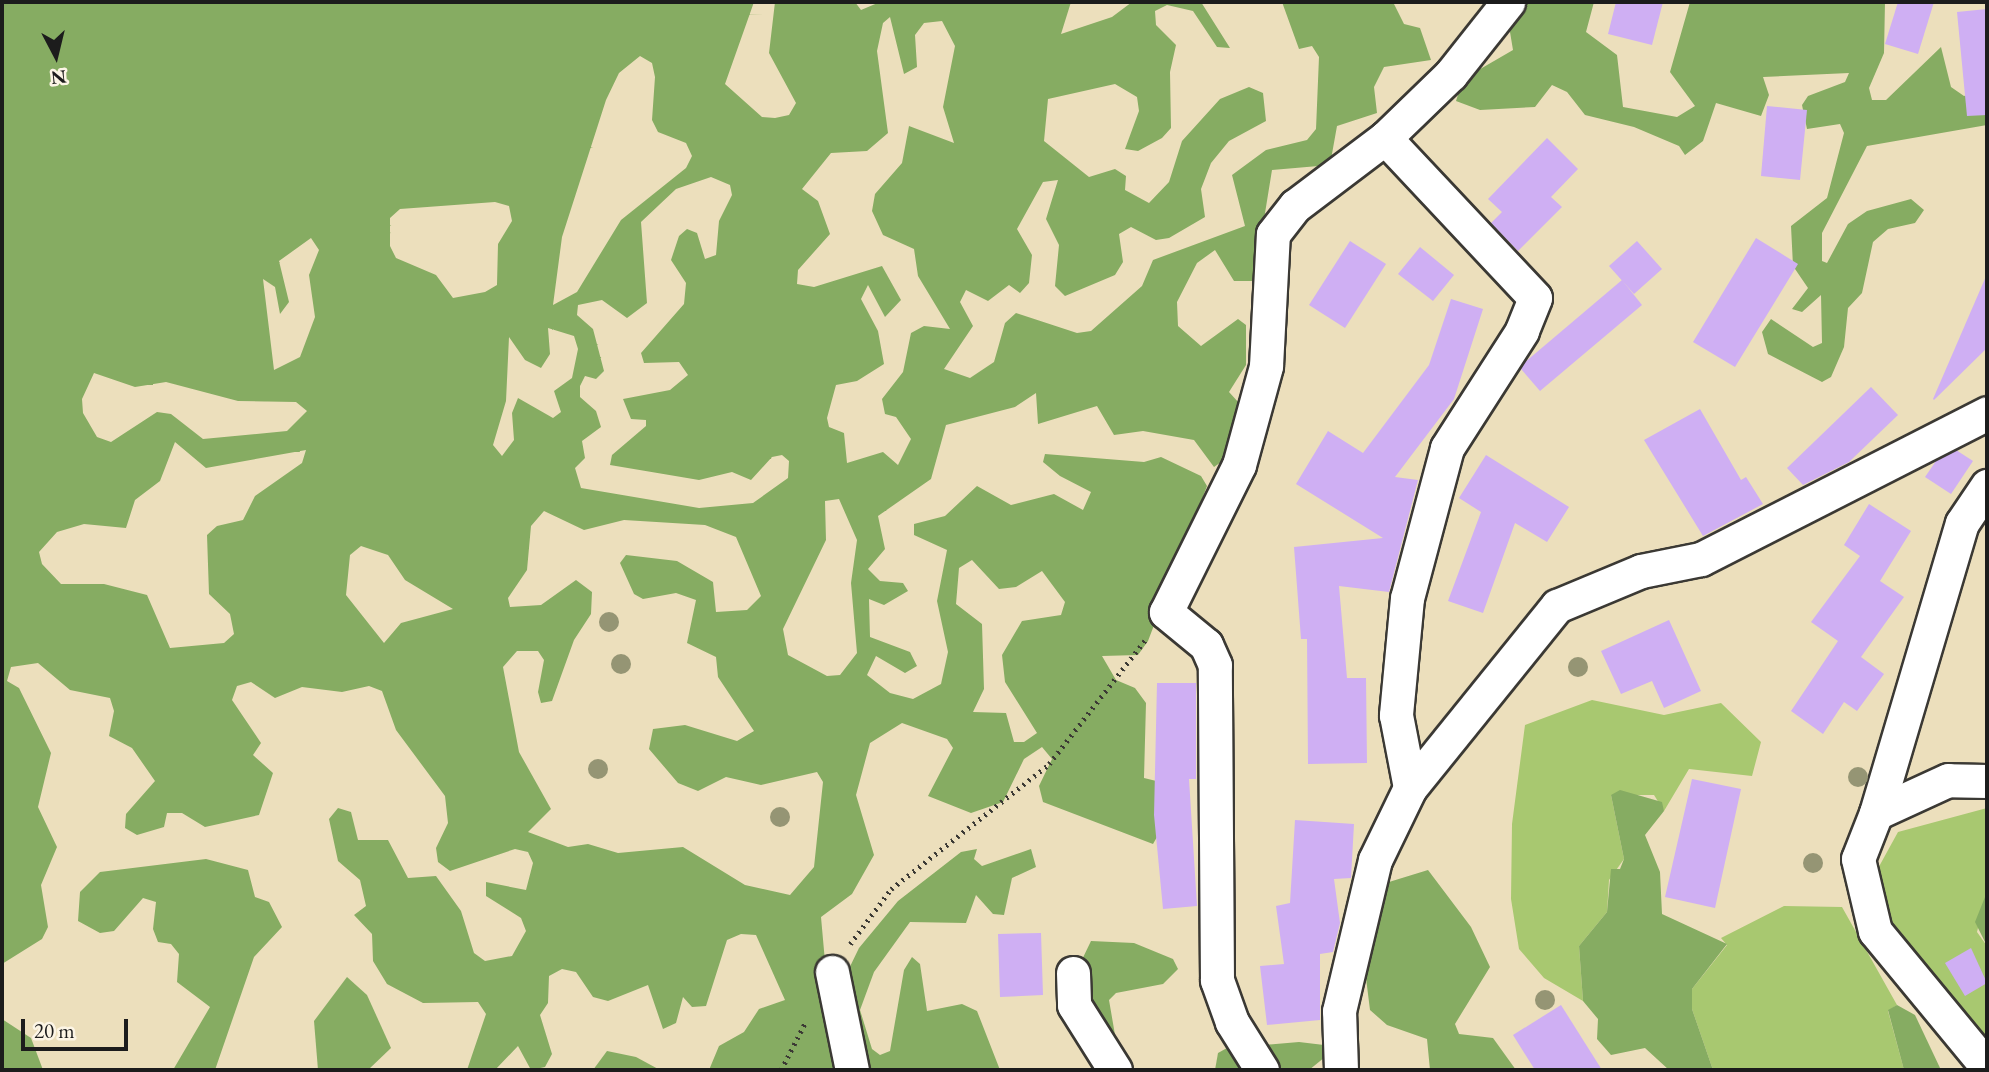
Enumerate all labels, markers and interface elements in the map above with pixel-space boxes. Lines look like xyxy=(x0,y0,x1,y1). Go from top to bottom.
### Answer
north arrow xyxy=(21,21,91,91)
text: N xyxy=(49,64,68,91)
scale bar xyxy=(24,1006,131,1050)
text: 20 m xyxy=(34,1017,75,1044)

